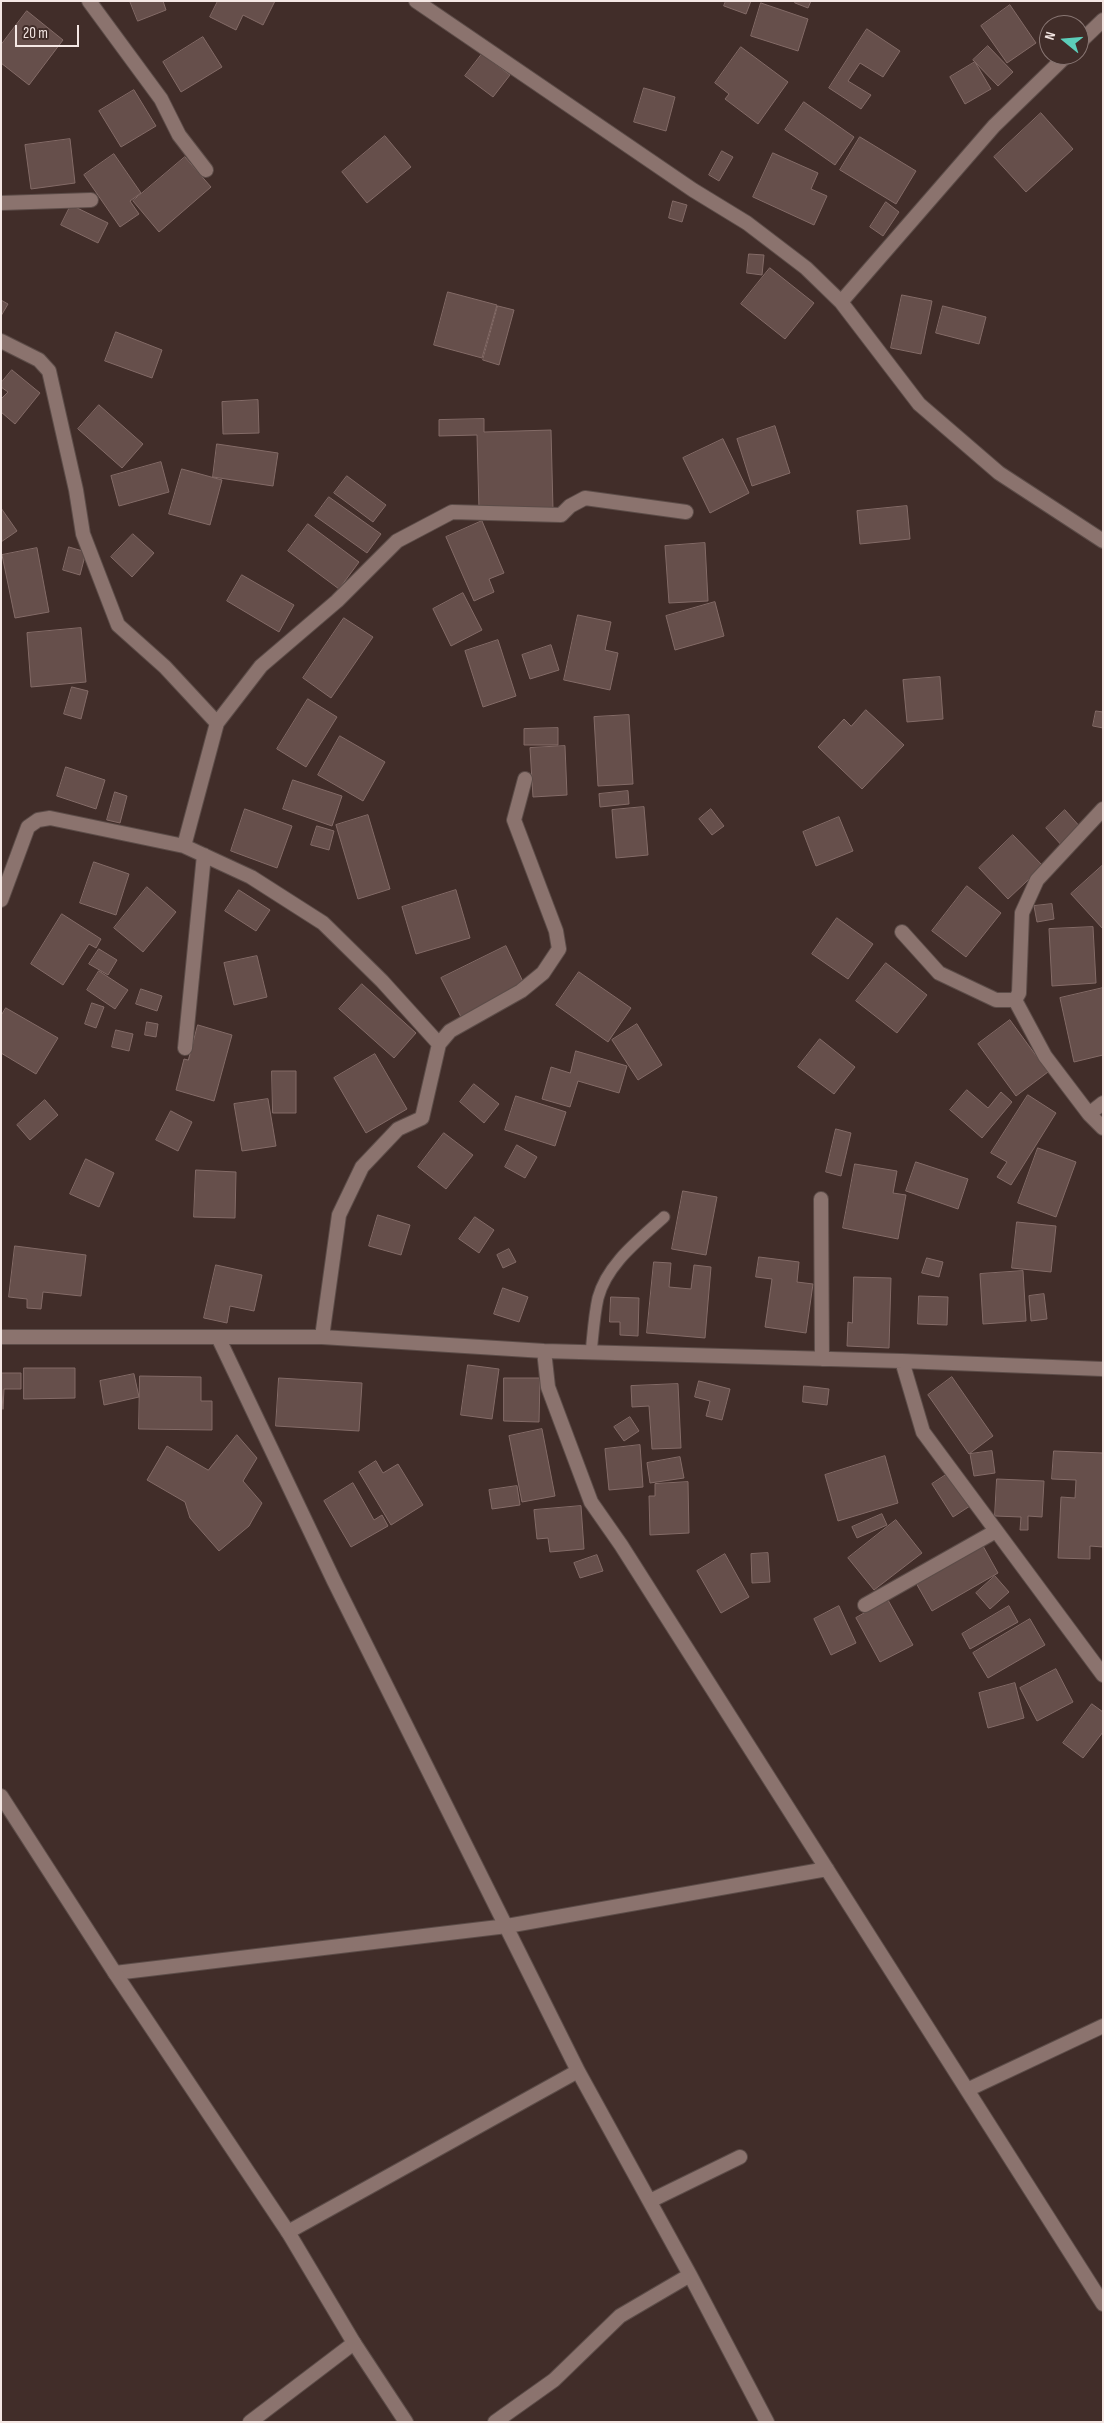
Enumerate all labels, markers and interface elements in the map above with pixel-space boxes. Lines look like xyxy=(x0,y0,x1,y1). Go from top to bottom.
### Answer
scale bar xyxy=(18,15,81,47)
north arrow xyxy=(1039,15,1089,65)
text: 20 m xyxy=(23,24,48,43)
text: N xyxy=(1041,30,1059,42)

